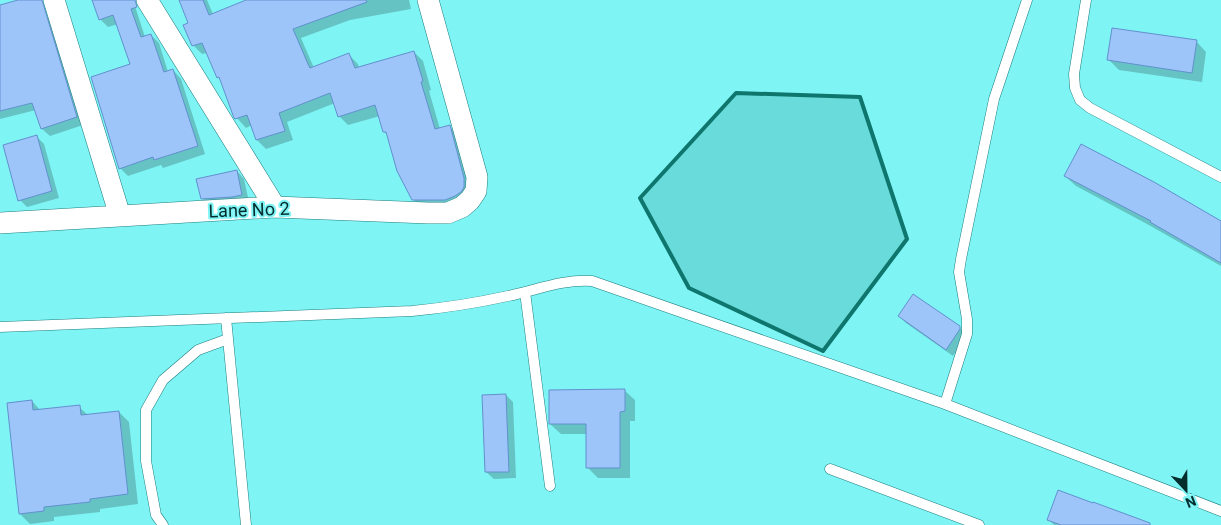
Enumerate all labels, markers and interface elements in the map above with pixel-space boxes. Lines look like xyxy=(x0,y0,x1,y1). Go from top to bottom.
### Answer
street label: Lane No 2 xyxy=(208,198,290,221)
north arrow xyxy=(1161,465,1211,515)
text: N xyxy=(1183,493,1198,511)

